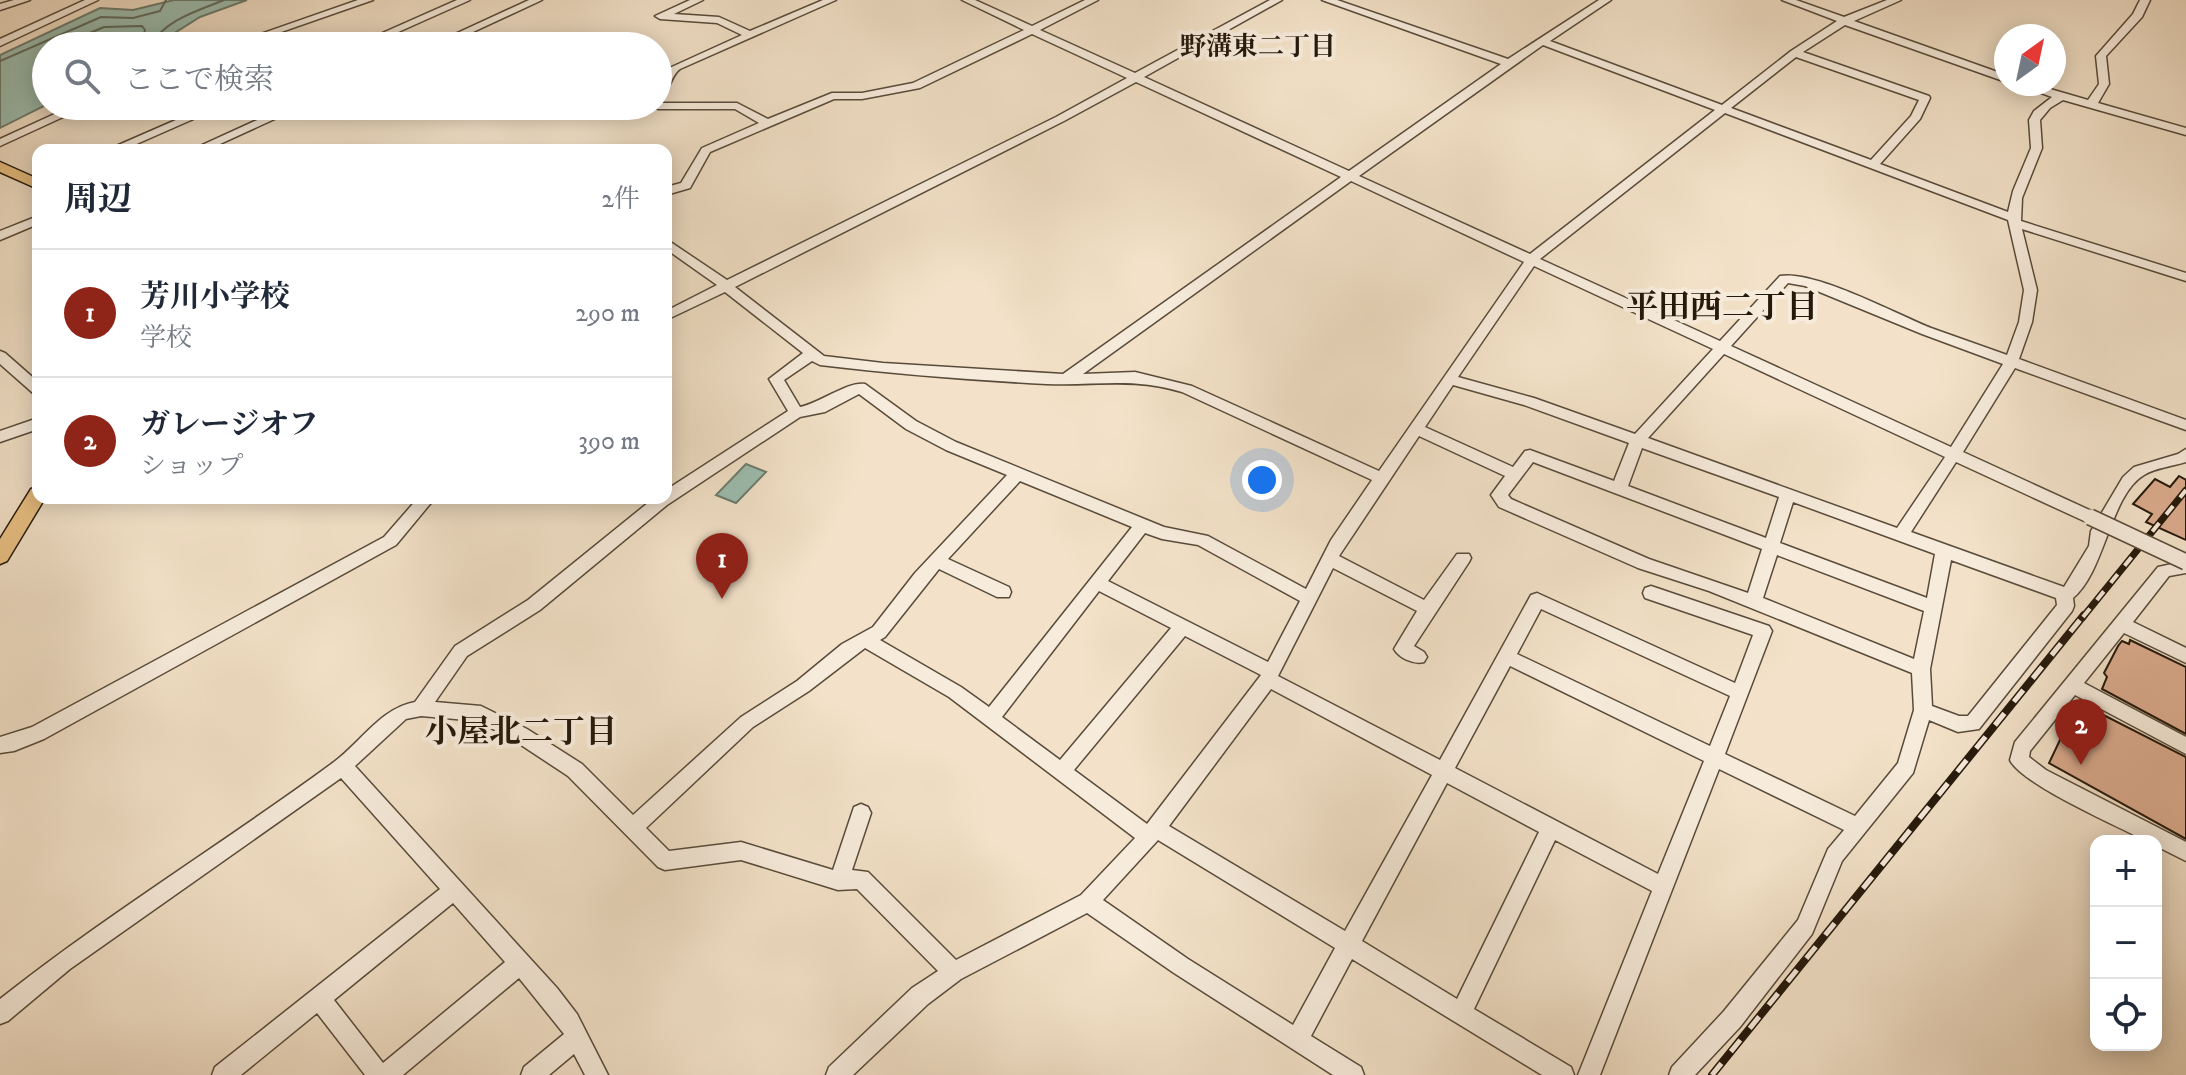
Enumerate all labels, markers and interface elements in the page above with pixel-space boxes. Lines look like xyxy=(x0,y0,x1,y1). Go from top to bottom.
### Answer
north arrow xyxy=(1994,24,2066,96)
district label: 野溝東二丁目 xyxy=(1180,31,1336,64)
search box xyxy=(32,32,672,120)
icon: search xyxy=(60,54,104,98)
text: ここで検索 xyxy=(124,62,274,99)
text: 周辺 xyxy=(64,179,132,221)
text: 2件 xyxy=(601,183,640,216)
text: 芳川小学校 xyxy=(140,279,290,316)
district label: 平田西二丁目 xyxy=(1626,288,1818,328)
text: 1 xyxy=(85,297,95,330)
text: 290 m xyxy=(575,297,640,330)
text: 学校 xyxy=(140,322,192,355)
text: ガレージオフ xyxy=(140,407,319,444)
text: 2 xyxy=(84,425,96,458)
text: 390 m xyxy=(578,425,640,458)
text: ショップ xyxy=(140,450,243,483)
your location xyxy=(1242,460,1282,500)
pin: 1 xyxy=(696,533,748,599)
pin: 2 xyxy=(2055,699,2107,765)
district label: 小屋北二丁目 xyxy=(425,713,617,753)
map controls xyxy=(2090,835,2162,1051)
button: + xyxy=(2090,835,2162,907)
button: − xyxy=(2090,907,2162,979)
button: locate xyxy=(2090,979,2162,1051)

